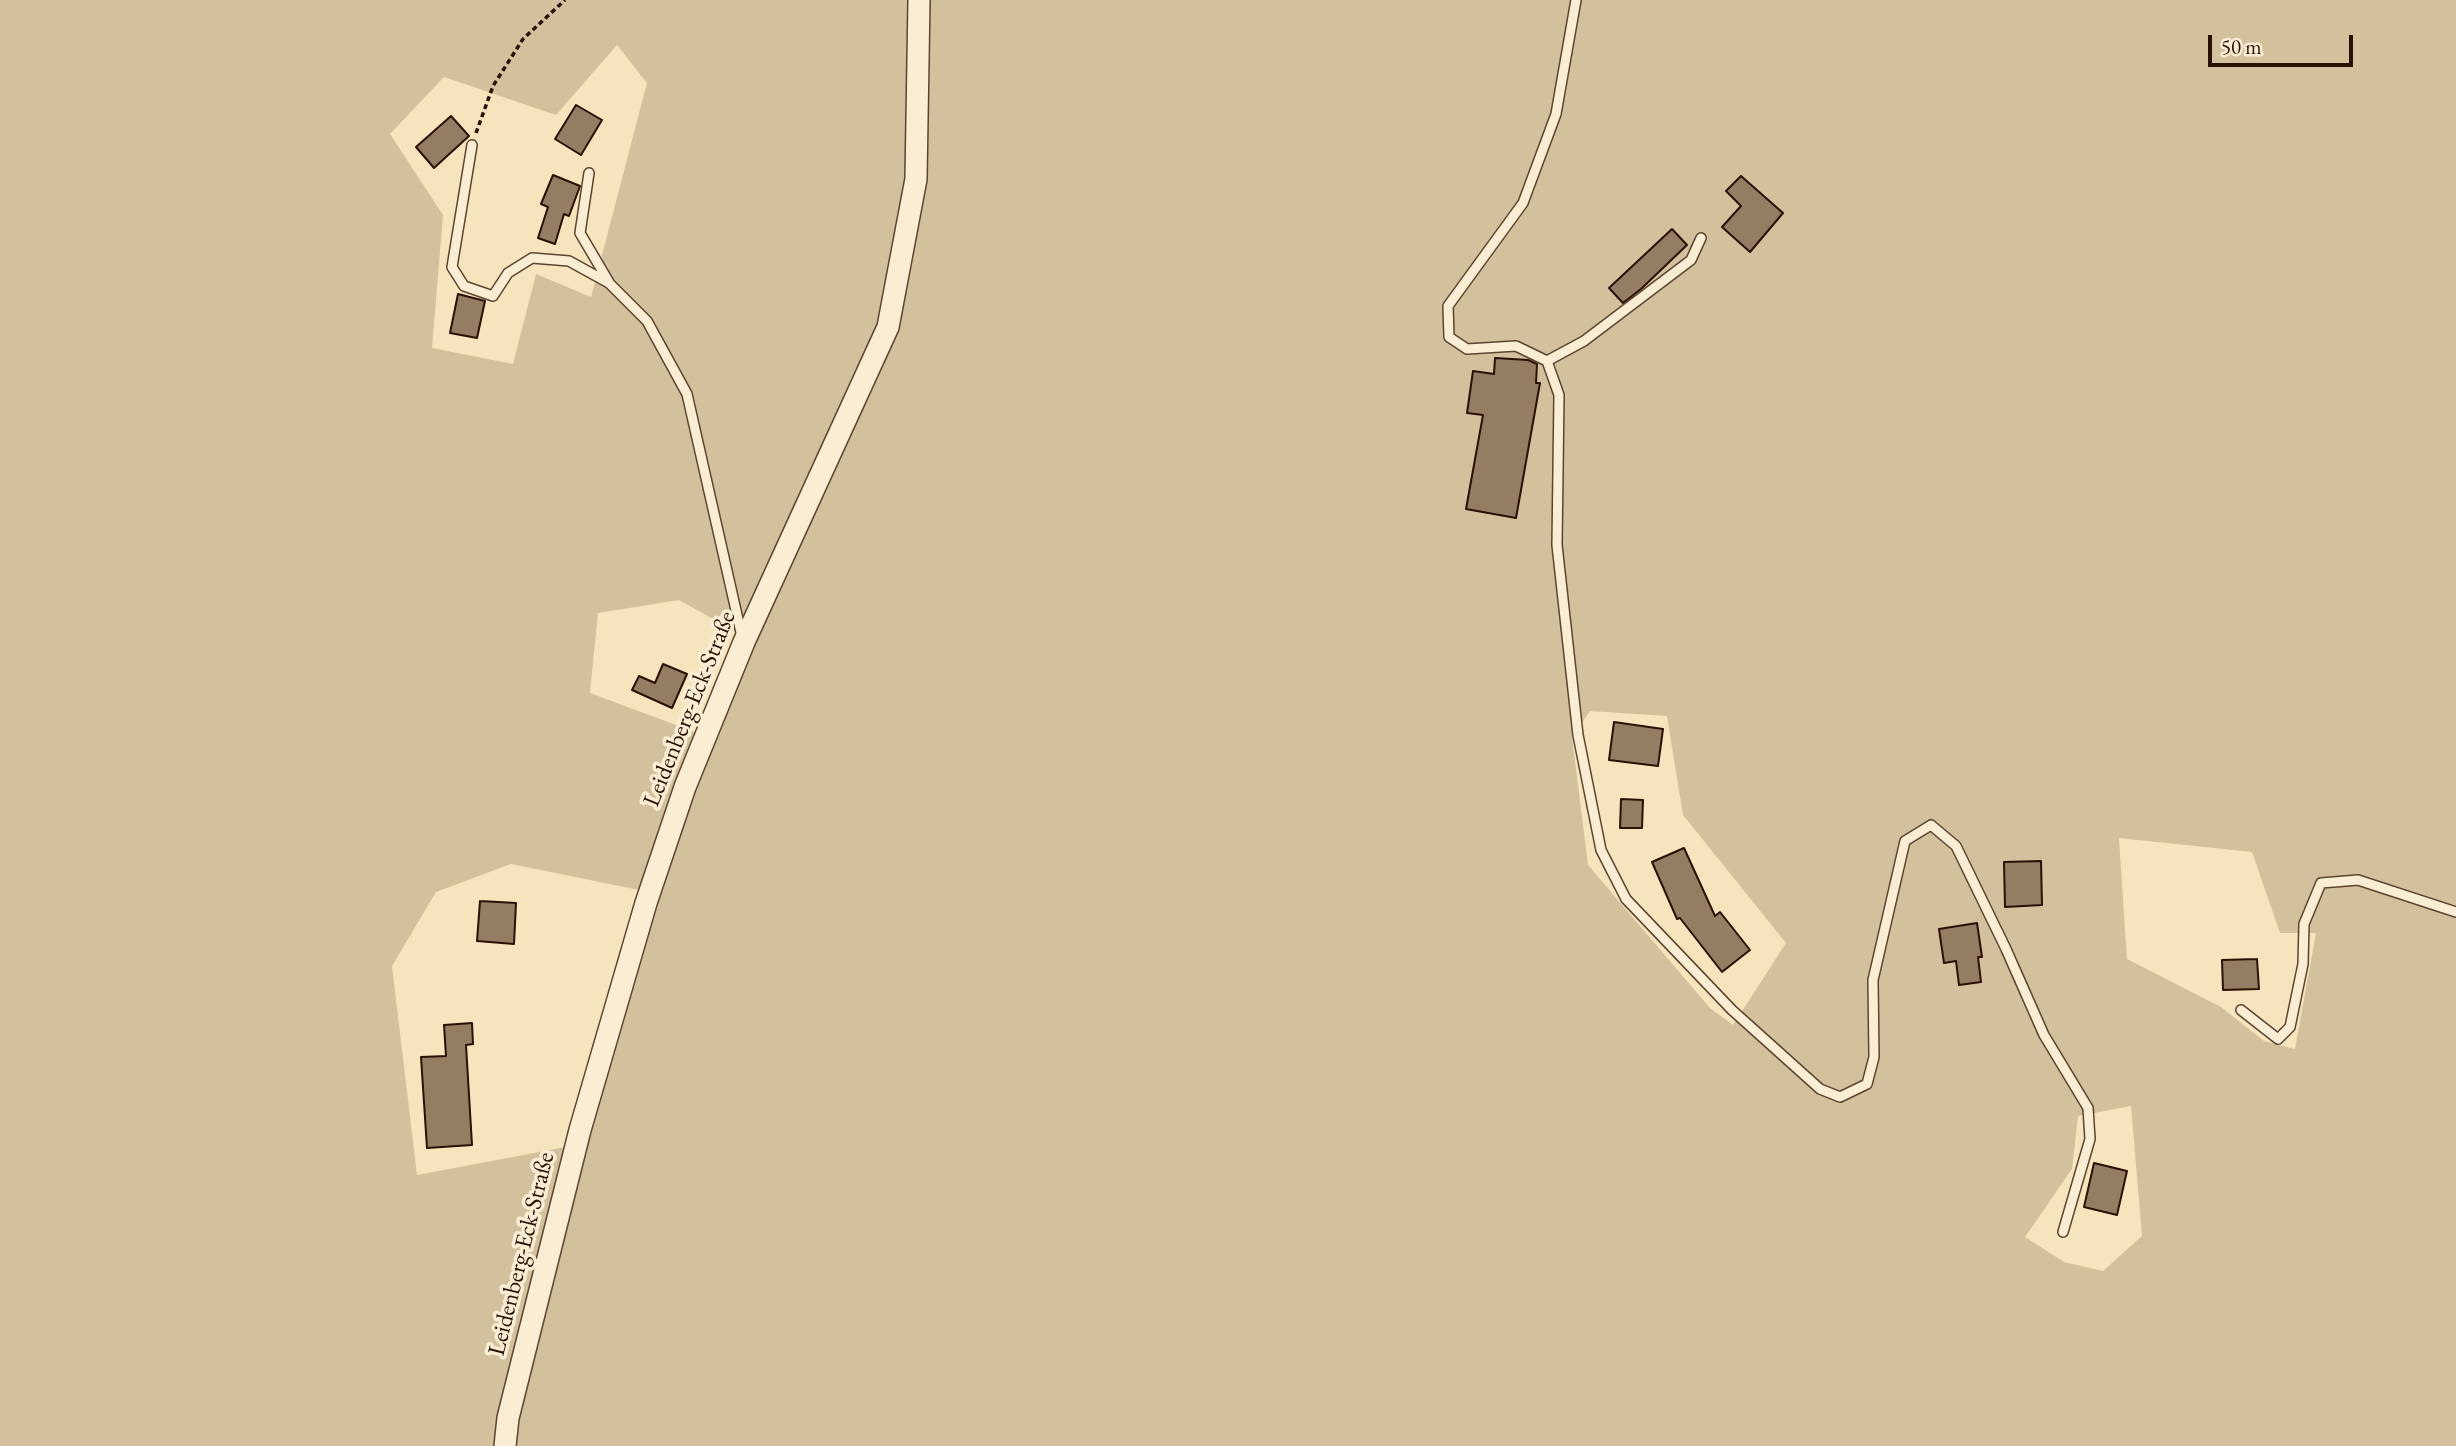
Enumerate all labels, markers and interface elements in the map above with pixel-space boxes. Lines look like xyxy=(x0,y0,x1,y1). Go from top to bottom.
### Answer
scale bar xyxy=(2211,21,2356,65)
text: 50 m xyxy=(2221,33,2262,60)
street label: Leidenberg-Eck-Straße xyxy=(638,607,742,811)
street label: Leidenberg-Eck-Straße xyxy=(483,1149,561,1359)

